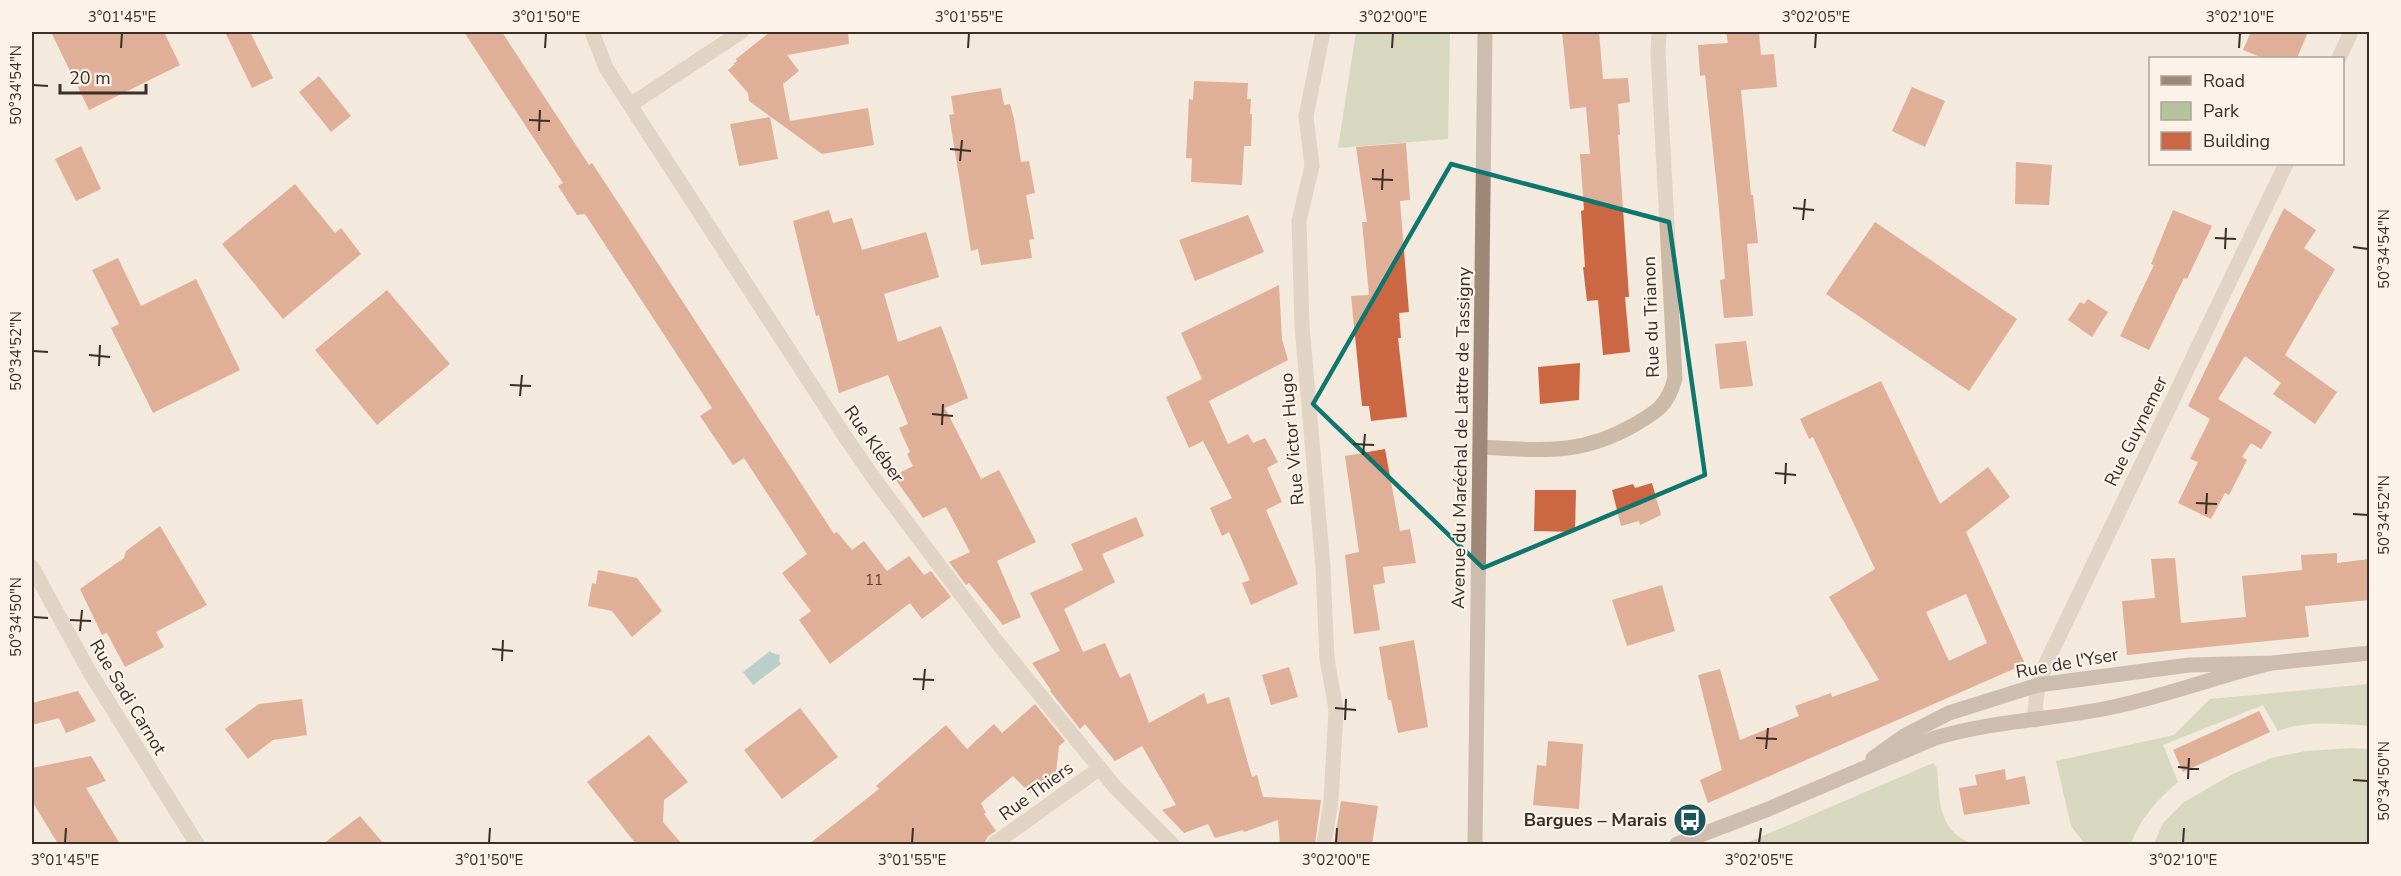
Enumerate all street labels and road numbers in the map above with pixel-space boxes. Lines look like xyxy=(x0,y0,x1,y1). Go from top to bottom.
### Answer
street label: Rue du Trianon xyxy=(1637,256,1665,378)
street label: Avenue du Maréchal de Lattre de Tassigny xyxy=(1446,266,1476,609)
street label: Rue Guynemer xyxy=(2099,371,2173,490)
street label: Rue Victor Hugo xyxy=(1274,372,1310,506)
street label: Rue Kléber xyxy=(839,401,910,488)
street label: Rue Sadi Carnot xyxy=(84,635,172,760)
street label: Rue de l'Yser xyxy=(2014,642,2121,684)
street label: Rue Thiers xyxy=(994,756,1078,826)

